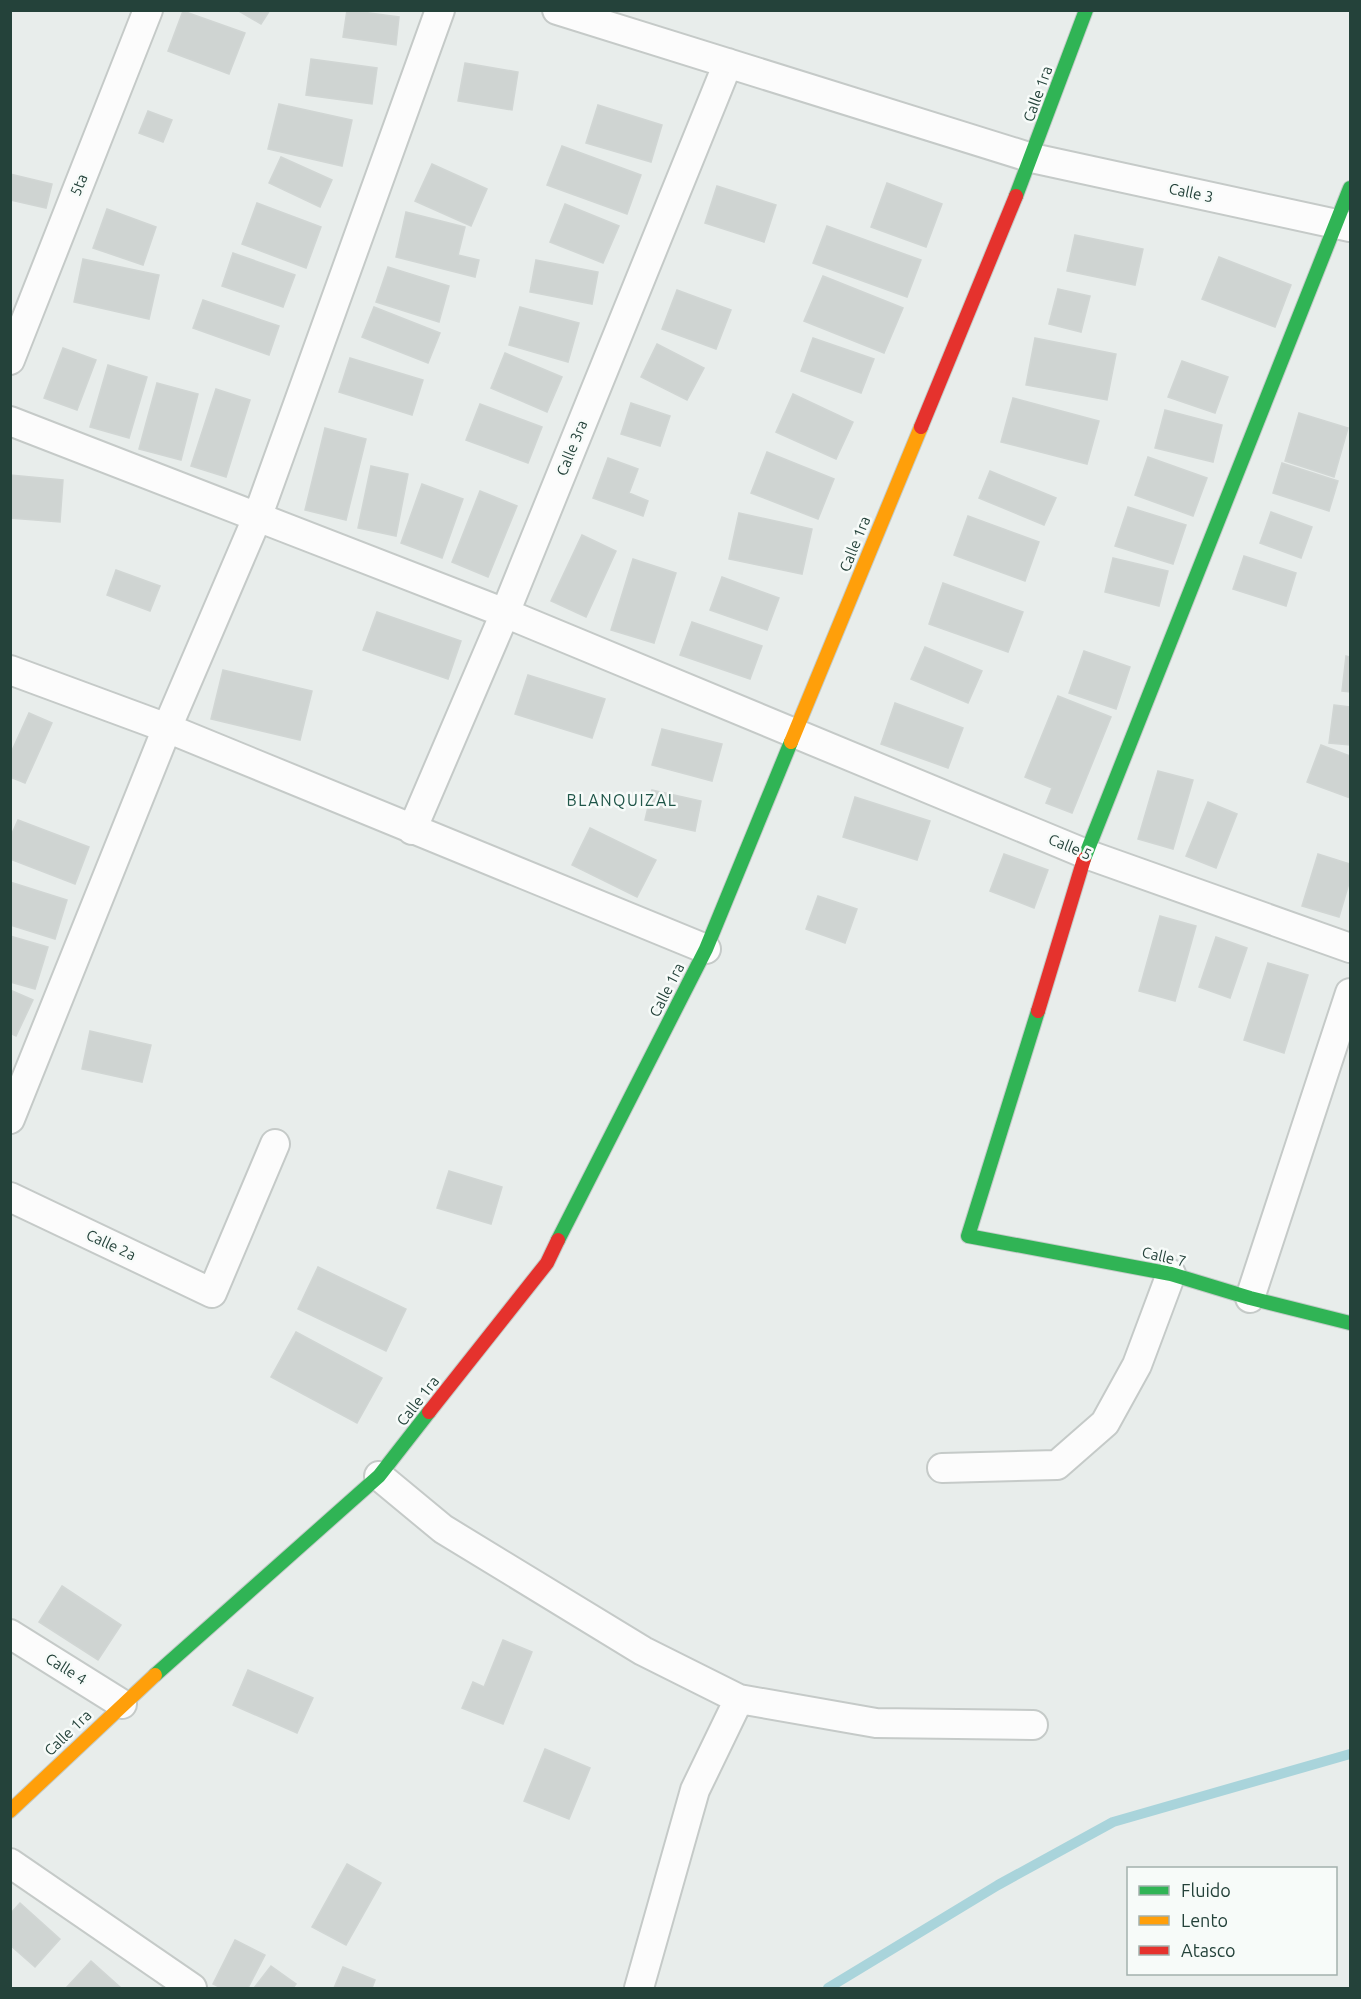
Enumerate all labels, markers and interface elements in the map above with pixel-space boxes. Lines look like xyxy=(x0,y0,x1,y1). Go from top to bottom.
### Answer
street label: Calle 1ra xyxy=(1020,64,1055,124)
street label: 5ta xyxy=(67,171,91,198)
street label: Calle 3 xyxy=(1167,180,1215,205)
street label: Calle 3ra xyxy=(553,418,590,478)
street label: Calle 1ra xyxy=(836,514,873,574)
district label: BLANQUIZAL xyxy=(567,791,677,809)
street label: Calle 5 xyxy=(1046,830,1094,863)
street label: Calle 1ra xyxy=(646,960,687,1020)
street label: Calle 2a xyxy=(84,1226,139,1263)
street label: Calle 7 xyxy=(1140,1243,1188,1270)
street label: Calle 1ra xyxy=(393,1372,442,1429)
street label: Calle 4 xyxy=(43,1649,90,1688)
street label: Calle 1ra xyxy=(41,1706,95,1759)
legend xyxy=(1127,1867,1337,1975)
text: Fluido xyxy=(1181,1880,1231,1900)
text: Lento xyxy=(1181,1910,1228,1930)
text: Atasco xyxy=(1181,1940,1236,1960)

